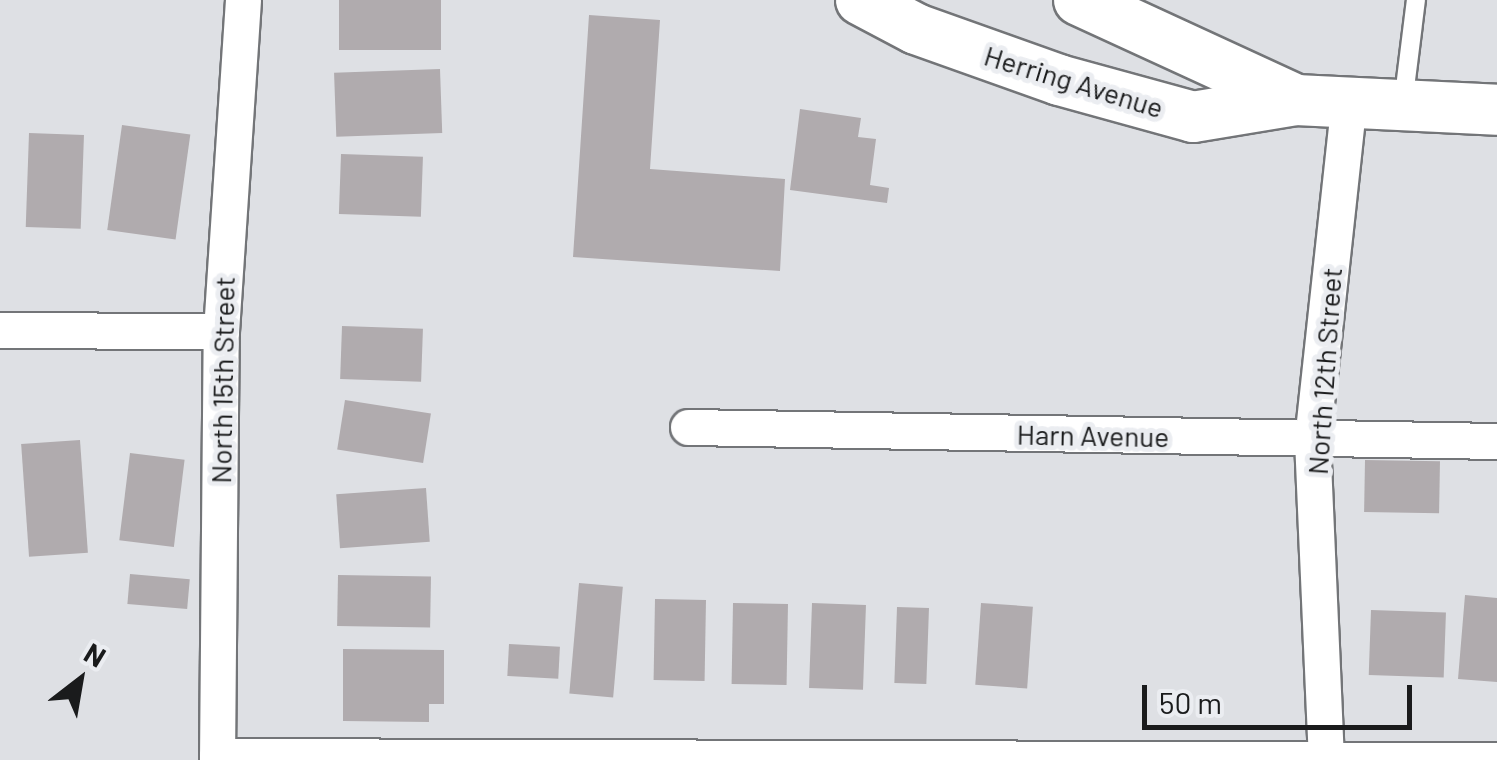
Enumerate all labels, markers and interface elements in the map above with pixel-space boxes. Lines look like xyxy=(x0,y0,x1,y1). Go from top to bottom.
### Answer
street label: Herring Avenue xyxy=(980,38,1168,124)
street label: North 12th Street xyxy=(1300,266,1348,476)
street label: North 15th Street xyxy=(203,276,241,484)
street label: Harn Avenue xyxy=(1016,417,1170,453)
north arrow xyxy=(30,630,130,730)
text: N xyxy=(79,635,112,674)
scale bar xyxy=(1147,665,1417,727)
text: 50 m xyxy=(1159,684,1222,720)

